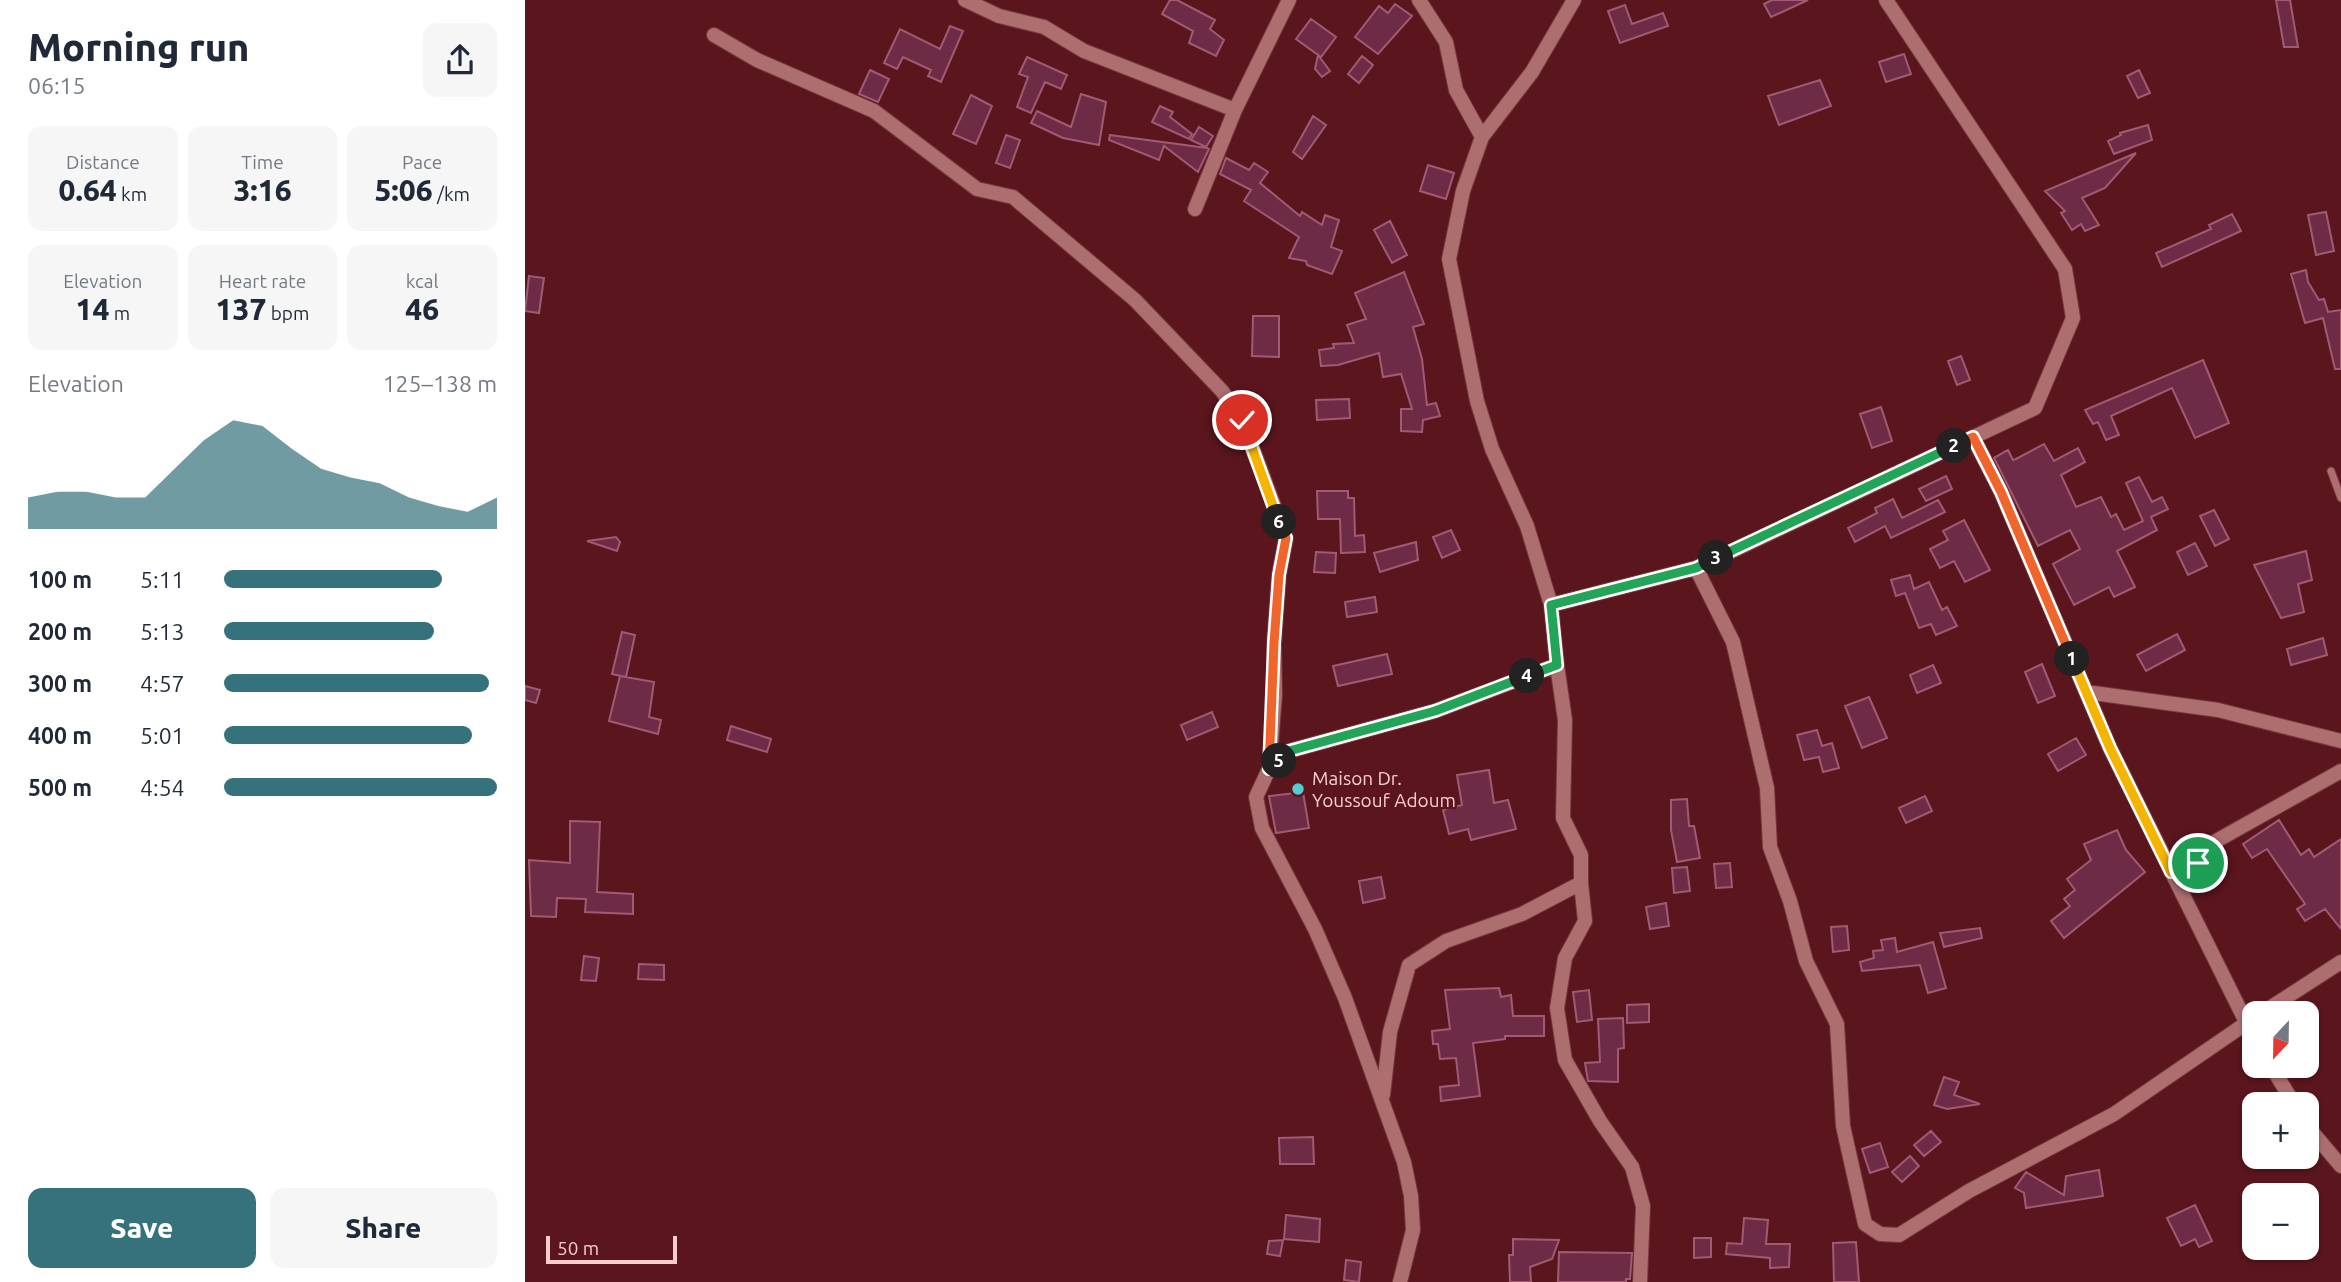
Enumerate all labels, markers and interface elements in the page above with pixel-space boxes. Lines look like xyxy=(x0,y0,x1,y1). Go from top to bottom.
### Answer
button: share xyxy=(423,23,497,97)
text: Morning run xyxy=(28,26,249,68)
text: 06:15 xyxy=(28,73,86,98)
text: Distance xyxy=(66,151,140,173)
text: Time xyxy=(241,151,284,173)
text: Pace xyxy=(402,151,442,173)
text: 0.64 xyxy=(59,173,117,207)
text: 3:16 xyxy=(233,173,292,207)
text: 5:06 xyxy=(374,173,433,207)
text: km xyxy=(117,183,147,205)
text: /km xyxy=(433,183,470,205)
text: Elevation xyxy=(63,270,142,292)
text: Heart rate xyxy=(219,270,306,292)
text: kcal xyxy=(406,270,439,292)
text: 14 xyxy=(76,292,109,326)
text: 137 xyxy=(216,292,266,326)
text: 46 xyxy=(405,292,439,326)
text: m xyxy=(109,302,130,324)
text: bpm xyxy=(266,302,309,324)
text: Elevation xyxy=(28,371,124,396)
text: 125–138 m xyxy=(383,371,497,396)
pin xyxy=(1212,390,1272,450)
icon: check xyxy=(1223,401,1261,439)
pin: 2 xyxy=(1937,428,1971,464)
text: 2 xyxy=(1948,434,1959,456)
pin: 6 xyxy=(1261,504,1297,540)
text: 6 xyxy=(1273,510,1284,532)
pin: 3 xyxy=(1699,540,1733,576)
text: 3 xyxy=(1710,546,1721,568)
text: 100 m xyxy=(28,567,92,592)
text: 5:11 xyxy=(140,567,185,592)
text: 200 m xyxy=(28,619,92,644)
text: 5:13 xyxy=(140,619,185,644)
pin: 1 xyxy=(2055,642,2089,676)
text: 1 xyxy=(2066,647,2077,669)
pin: 4 xyxy=(1509,658,1545,694)
text: 4 xyxy=(1521,664,1532,686)
text: 300 m xyxy=(28,671,92,696)
text: 4:57 xyxy=(140,671,185,696)
text: 400 m xyxy=(28,723,92,748)
text: 5:01 xyxy=(140,723,185,748)
pin: 5 xyxy=(1261,744,1297,778)
text: 5 xyxy=(1273,749,1284,771)
place label: Maison Dr. Youssouf Adoum xyxy=(1312,767,1456,811)
text: 500 m xyxy=(28,775,92,800)
text: 4:54 xyxy=(140,775,185,800)
marker: Maison Dr. Youssouf Adoum xyxy=(1290,781,1306,797)
pin xyxy=(2168,833,2228,893)
icon: arrive xyxy=(2179,844,2217,882)
north arrow xyxy=(2242,1001,2319,1078)
map controls xyxy=(2242,1001,2319,1260)
button: + xyxy=(2242,1092,2319,1169)
button: − xyxy=(2242,1183,2319,1260)
button: Save xyxy=(28,1188,256,1268)
button: Share xyxy=(270,1188,497,1268)
scale bar xyxy=(546,1233,677,1265)
text: 50 m xyxy=(557,1237,599,1259)

